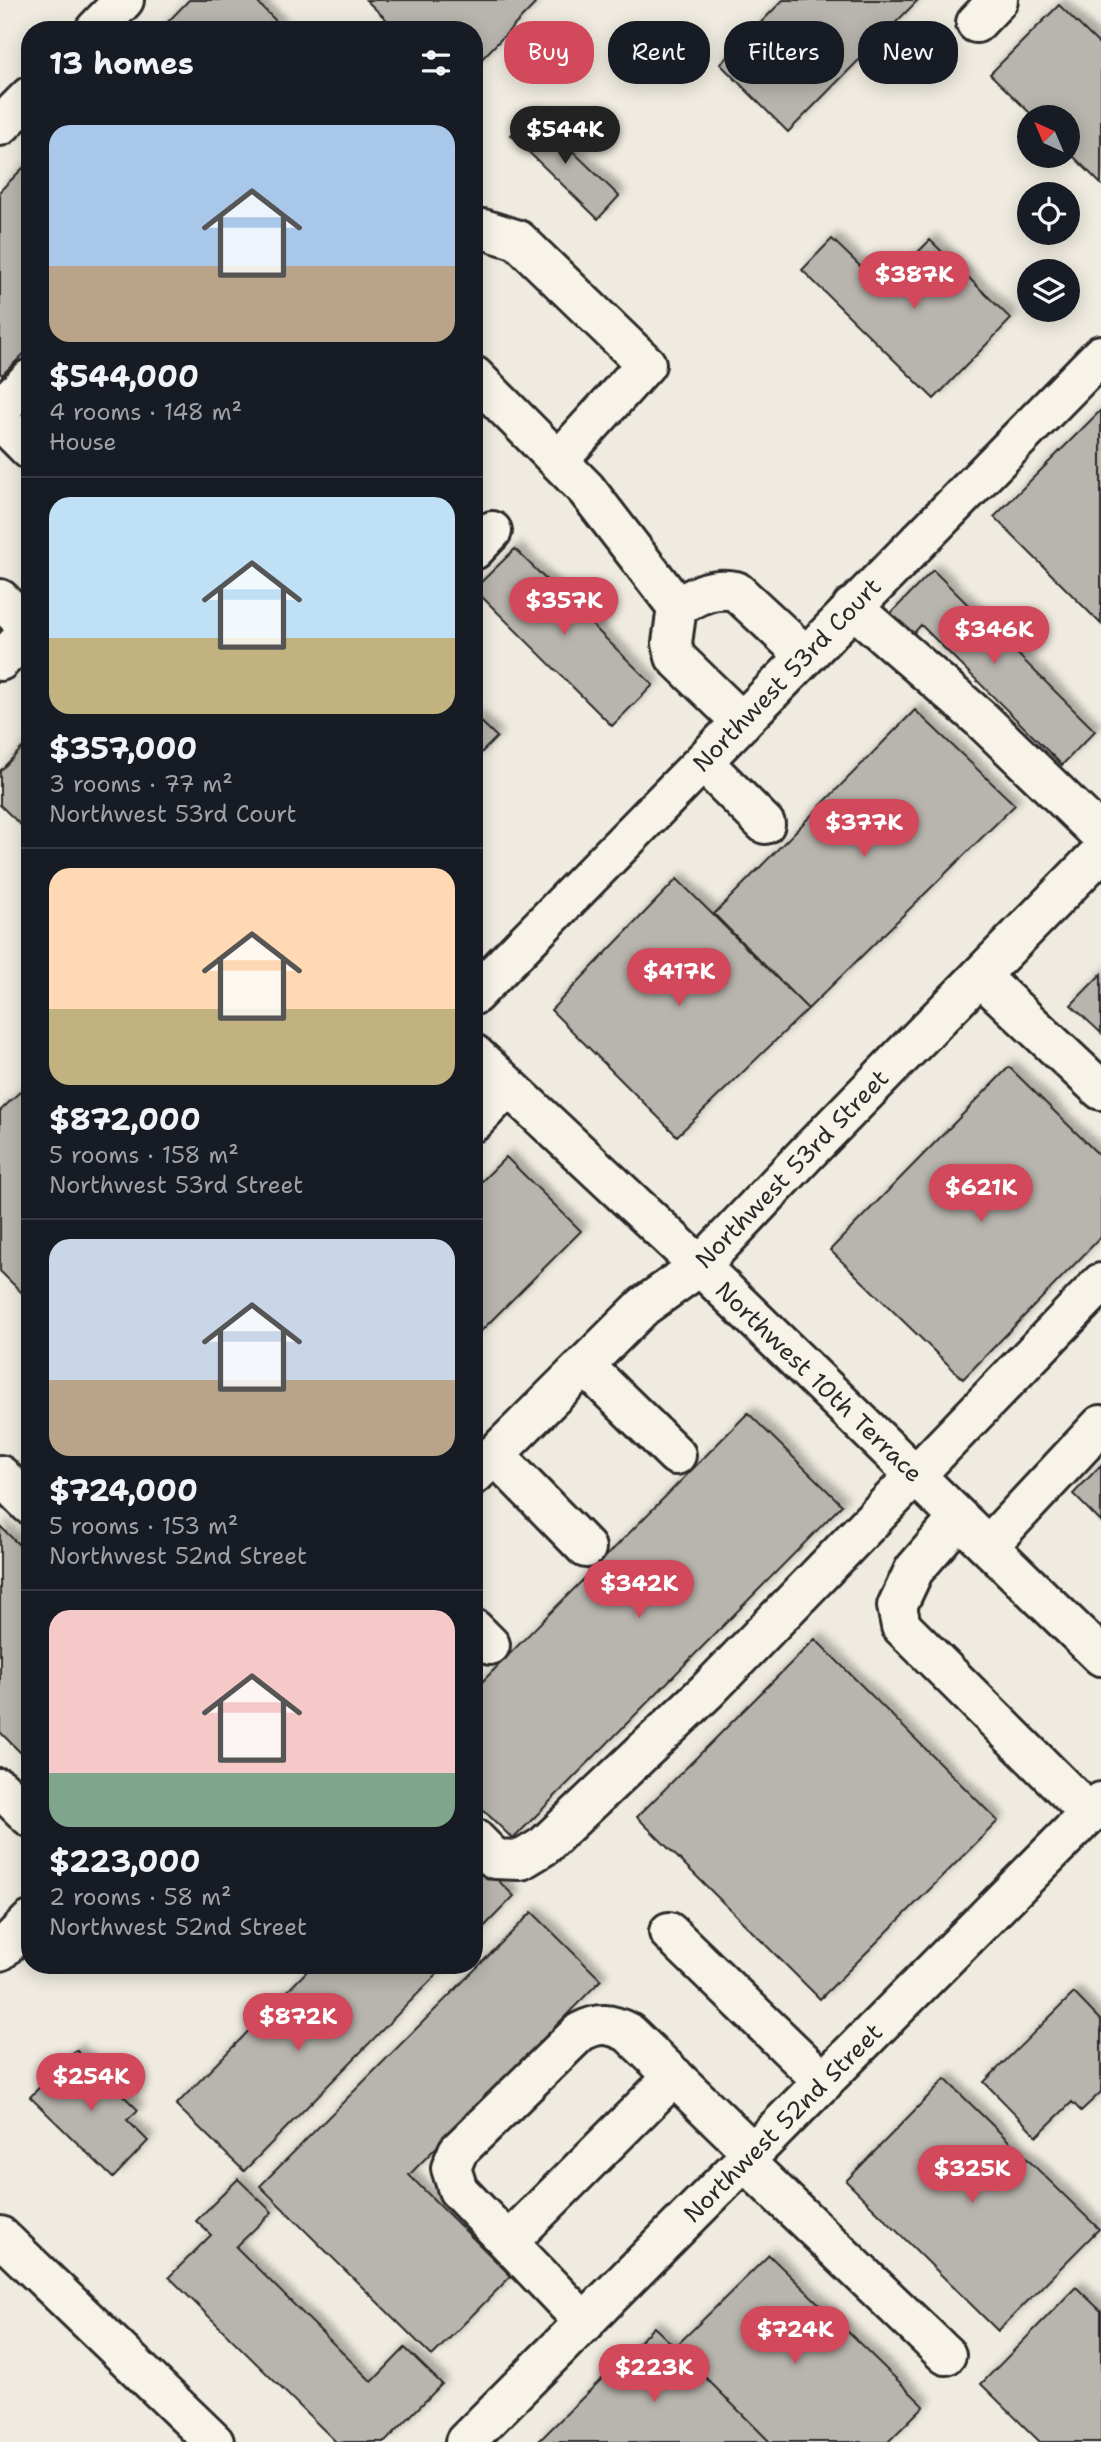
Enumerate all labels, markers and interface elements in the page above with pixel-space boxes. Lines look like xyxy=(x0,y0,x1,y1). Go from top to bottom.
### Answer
chip: Buy xyxy=(504,21,594,84)
chip: Rent xyxy=(608,21,710,84)
chip: Filters xyxy=(724,21,844,84)
chip: New xyxy=(858,21,958,84)
text: 13 homes xyxy=(49,43,194,84)
icon: filters xyxy=(417,44,455,82)
north arrow xyxy=(1017,105,1080,168)
map controls xyxy=(1017,105,1080,322)
pin: $544K xyxy=(516,106,614,166)
text: $544K xyxy=(526,114,604,144)
icon: home xyxy=(189,170,315,296)
button: locate xyxy=(1017,182,1080,245)
pin: $387K xyxy=(865,252,963,311)
text: $387K xyxy=(874,259,954,289)
button: layers xyxy=(1017,259,1080,322)
text: $544,000 xyxy=(49,356,199,397)
text: 4 rooms · 148 m² xyxy=(49,397,242,427)
text: House xyxy=(49,427,117,457)
icon: home xyxy=(189,542,315,668)
street label: Northwest 53rd Court xyxy=(686,571,888,779)
pin: $357K xyxy=(515,578,613,637)
text: $357K xyxy=(525,585,603,615)
pin: $346K xyxy=(945,606,1043,666)
text: $346K xyxy=(954,614,1034,644)
text: $357,000 xyxy=(49,728,197,769)
text: 3 rooms · 77 m² xyxy=(49,769,233,799)
text: Northwest 53rd Court xyxy=(49,799,297,829)
pin: $377K xyxy=(815,800,913,859)
text: $377K xyxy=(825,807,903,837)
icon: home xyxy=(189,913,315,1039)
pin: $417K xyxy=(630,948,728,1008)
text: $417K xyxy=(643,956,715,986)
street label: Northwest 53rd Street xyxy=(688,1062,896,1276)
text: $872,000 xyxy=(49,1099,201,1140)
text: 5 rooms · 158 m² xyxy=(49,1140,239,1170)
pin: $621K xyxy=(932,1164,1030,1224)
text: Northwest 53rd Street xyxy=(49,1170,303,1200)
text: $621K xyxy=(945,1172,1017,1202)
street label: Northwest 10th Terrace xyxy=(709,1275,929,1489)
icon: home xyxy=(189,1284,315,1410)
text: $724,000 xyxy=(49,1470,198,1511)
text: 5 rooms · 153 m² xyxy=(49,1511,238,1541)
text: Northwest 52nd Street xyxy=(49,1541,307,1571)
pin: $342K xyxy=(590,1560,688,1620)
text: $342K xyxy=(600,1568,678,1598)
icon: home xyxy=(189,1655,315,1781)
text: $223,000 xyxy=(49,1841,201,1882)
text: 2 rooms · 58 m² xyxy=(49,1882,232,1912)
text: Northwest 52nd Street xyxy=(49,1912,307,1942)
pin: $872K xyxy=(249,1994,347,2053)
text: $872K xyxy=(259,2001,337,2031)
street label: Northwest 52nd Street xyxy=(676,2016,890,2230)
pin: $254K xyxy=(42,2054,140,2113)
text: $254K xyxy=(52,2061,130,2091)
pin: $325K xyxy=(923,2146,1021,2205)
text: $325K xyxy=(934,2153,1011,2183)
pin: $724K xyxy=(746,2306,844,2366)
text: $724K xyxy=(756,2314,834,2344)
pin: $223K xyxy=(605,2344,703,2404)
text: $223K xyxy=(615,2352,693,2382)

